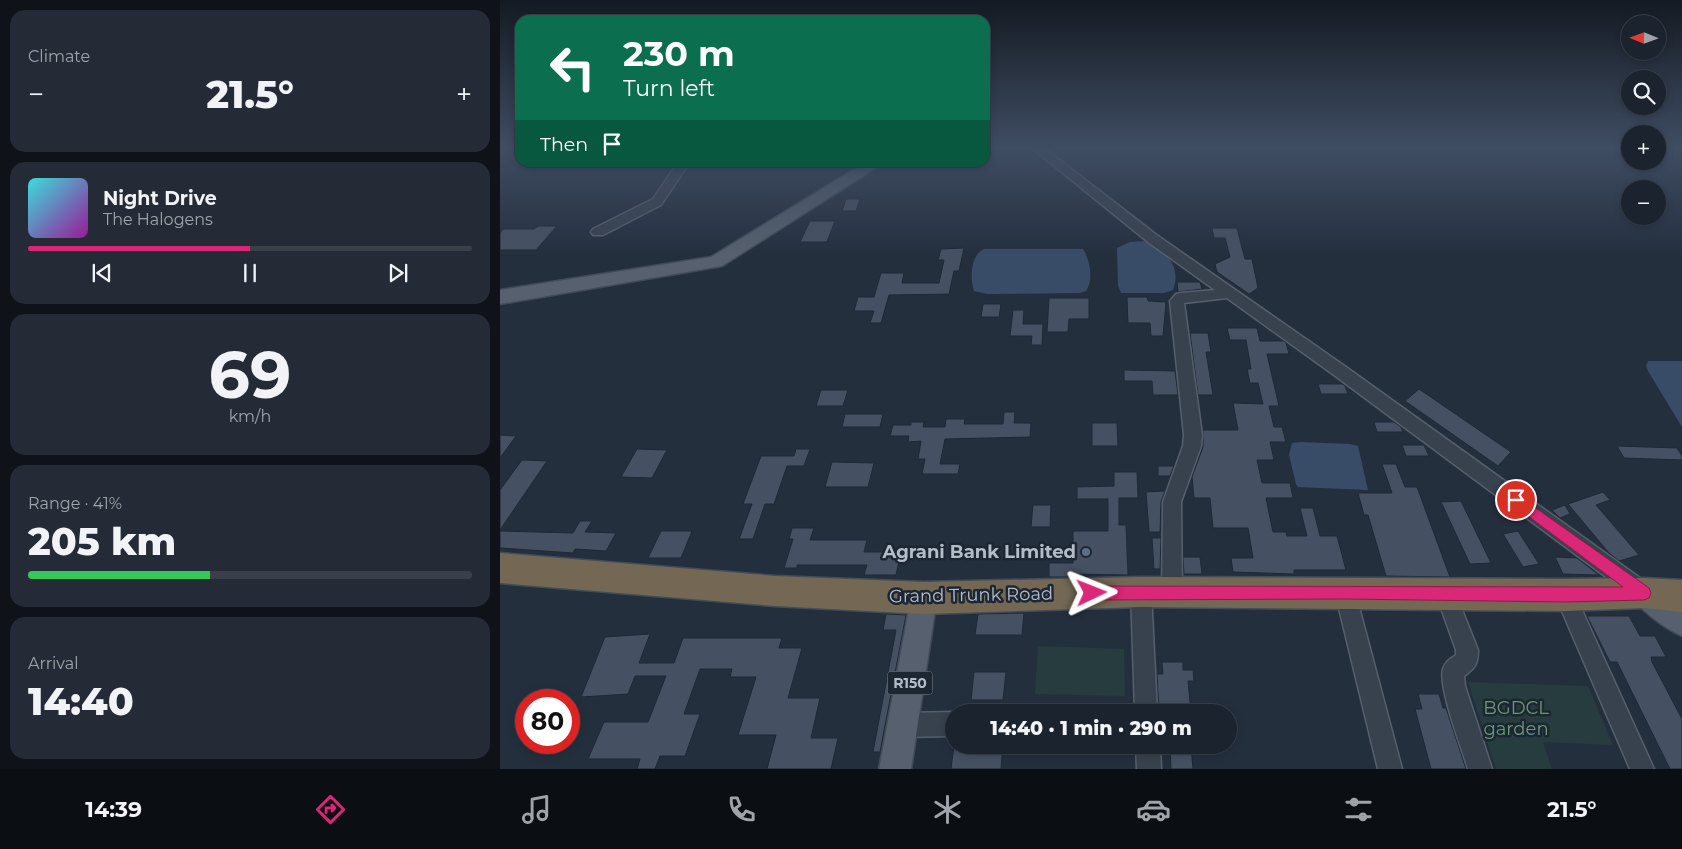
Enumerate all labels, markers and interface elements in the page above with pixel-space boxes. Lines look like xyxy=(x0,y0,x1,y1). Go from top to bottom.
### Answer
north arrow xyxy=(1621,15,1666,60)
map controls xyxy=(1621,15,1666,225)
text: 230 m xyxy=(623,32,735,75)
icon: left xyxy=(540,35,605,100)
text: Climate xyxy=(28,47,90,66)
button: search xyxy=(1621,70,1666,115)
text: 21.5° xyxy=(206,71,294,118)
text: Turn left xyxy=(623,75,715,102)
text: − xyxy=(28,77,44,111)
text: + xyxy=(456,77,472,111)
button: + xyxy=(1621,125,1666,170)
icon: arrive xyxy=(598,130,626,158)
text: Then xyxy=(540,133,588,156)
button: − xyxy=(1621,180,1666,225)
text: Night Drive xyxy=(103,187,217,210)
text: The Halogens xyxy=(103,210,213,229)
icon: previous xyxy=(88,259,116,287)
icon: pause xyxy=(236,259,264,287)
icon: next xyxy=(384,259,412,287)
text: 69 xyxy=(209,335,291,414)
text: km/h xyxy=(229,407,271,426)
pin xyxy=(1495,479,1537,521)
icon: arrive xyxy=(1502,486,1530,514)
text: Range · 41% xyxy=(28,494,122,513)
text: 205 km xyxy=(28,518,176,565)
place label: Agrani Bank Limited xyxy=(881,541,1076,563)
marker: Agrani Bank Limited xyxy=(1080,546,1092,558)
position arrow xyxy=(1065,566,1117,618)
street label: Grand Trunk Road xyxy=(889,583,1053,607)
text: Arrival xyxy=(28,654,78,673)
road number: R150 xyxy=(888,671,932,694)
text: 14:40 xyxy=(28,678,134,725)
speed limit sign: 80 xyxy=(515,689,580,754)
park label: BGDCL garden xyxy=(1483,697,1549,740)
text: 14:40 · 1 min · 290 m xyxy=(990,717,1192,740)
icon: directions xyxy=(313,792,348,827)
icon: music xyxy=(519,792,554,827)
icon: phone xyxy=(724,792,759,827)
icon: climate xyxy=(930,792,965,827)
icon: car xyxy=(1136,792,1171,827)
icon: filters xyxy=(1341,792,1376,827)
text: 14:39 xyxy=(85,796,142,823)
text: 21.5° xyxy=(1547,796,1597,823)

